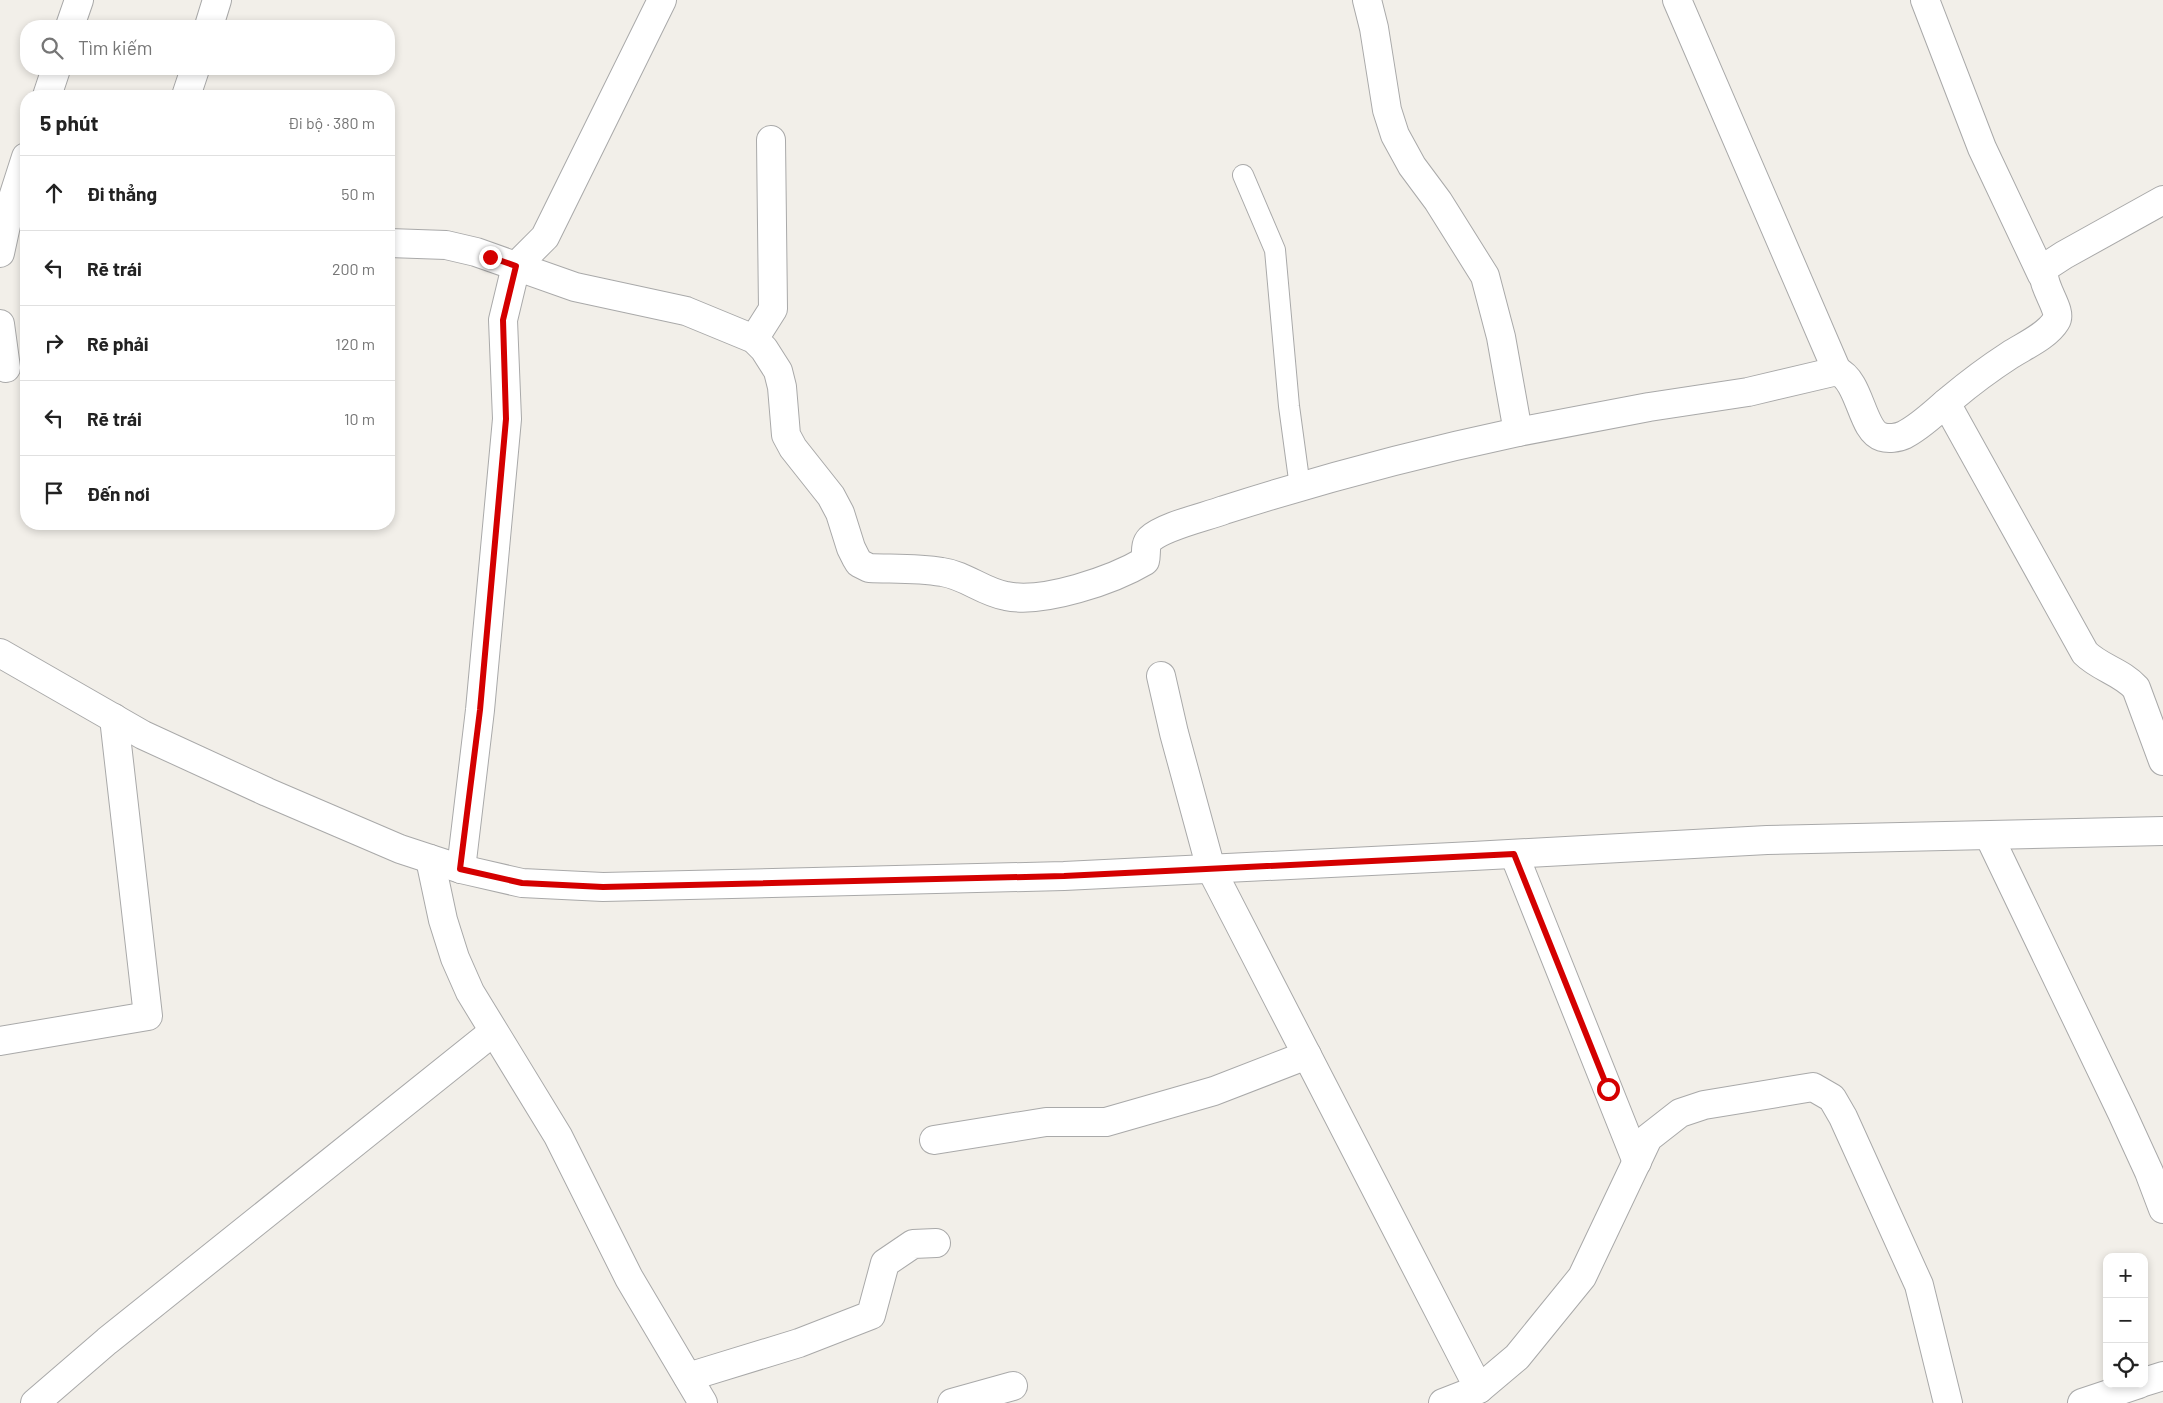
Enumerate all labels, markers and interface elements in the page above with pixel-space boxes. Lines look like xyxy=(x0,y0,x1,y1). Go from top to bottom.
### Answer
search box xyxy=(20,20,395,75)
icon: search xyxy=(38,34,66,62)
text: Tìm kiếm xyxy=(78,36,153,59)
text: 5 phút xyxy=(40,110,98,135)
text: Đi bộ · 380 m xyxy=(288,113,375,132)
icon: ahead xyxy=(40,179,68,207)
text: Đi thẳng xyxy=(87,182,157,205)
text: 50 m xyxy=(341,184,375,203)
route end xyxy=(479,246,502,269)
icon: left xyxy=(40,254,68,282)
text: Rẽ trái xyxy=(87,257,142,280)
text: 200 m xyxy=(332,259,375,278)
icon: right xyxy=(40,329,68,357)
text: Rẽ phải xyxy=(87,332,149,355)
text: 120 m xyxy=(335,334,375,353)
icon: left xyxy=(40,404,68,432)
text: Rẽ trái xyxy=(87,407,142,430)
text: 10 m xyxy=(344,409,375,428)
icon: arrive xyxy=(40,479,68,507)
text: Đến nơi xyxy=(87,482,150,505)
route start xyxy=(1597,1078,1620,1101)
map controls xyxy=(2103,1253,2148,1388)
button: + xyxy=(2103,1253,2148,1298)
button: − xyxy=(2103,1298,2148,1343)
button: locate xyxy=(2103,1343,2148,1388)

